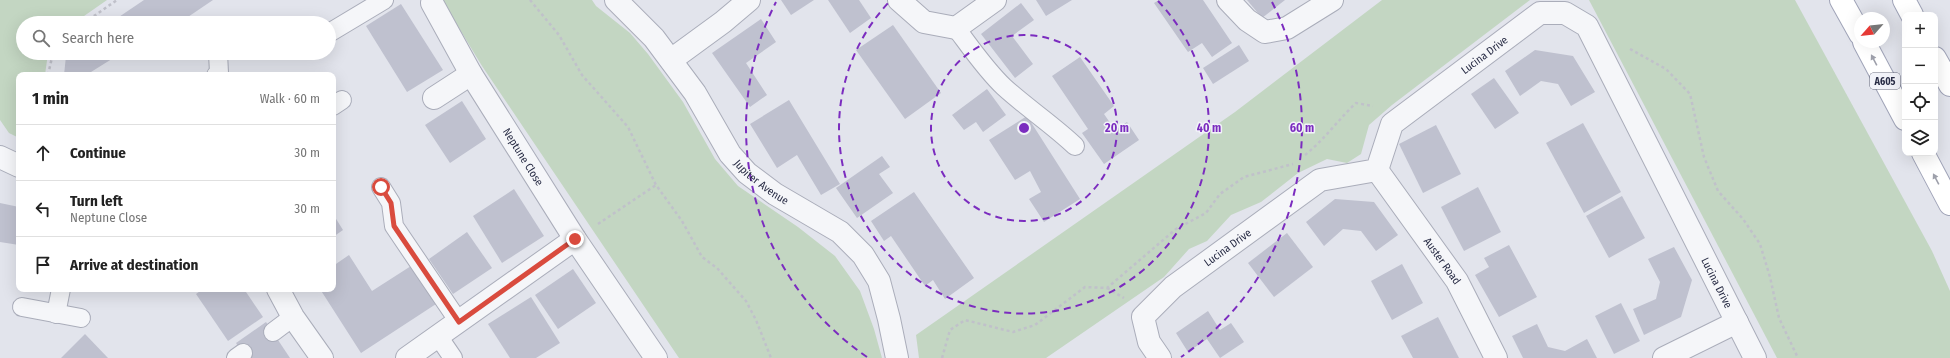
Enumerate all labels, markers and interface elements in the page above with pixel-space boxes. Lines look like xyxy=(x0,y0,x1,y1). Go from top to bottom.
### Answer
north arrow xyxy=(1854,12,1890,48)
map controls xyxy=(1902,12,1938,156)
button: + xyxy=(1902,12,1938,48)
search box xyxy=(16,16,336,60)
icon: search xyxy=(30,27,52,49)
text: Search here xyxy=(62,29,134,47)
street label: Lucina Drive xyxy=(1459,33,1511,77)
button: − xyxy=(1902,48,1938,84)
one-way arrow xyxy=(1871,54,1877,66)
road number: A605 xyxy=(1870,73,1900,89)
button: locate xyxy=(1902,84,1938,120)
text: 1 min xyxy=(32,88,69,109)
text: Walk · 60 m xyxy=(260,91,320,106)
button: layers xyxy=(1902,120,1938,156)
centre of rings xyxy=(1017,121,1031,135)
text: 20 m xyxy=(1104,121,1129,135)
text: 40 m xyxy=(1197,121,1221,135)
text: 60 m xyxy=(1290,121,1314,135)
street label: Neptune Close xyxy=(500,126,546,188)
icon: ahead xyxy=(32,142,54,164)
text: Continue xyxy=(70,144,126,162)
text: 30 m xyxy=(294,145,320,160)
street label: Jupiter Avenue xyxy=(731,157,791,207)
one-way arrow xyxy=(1933,173,1940,185)
route start xyxy=(372,178,390,196)
text: Turn left xyxy=(70,192,123,210)
icon: left xyxy=(32,198,54,220)
text: 30 m xyxy=(294,201,320,216)
text: Neptune Close xyxy=(70,210,147,225)
street label: Lucina Drive xyxy=(1202,226,1254,269)
route end xyxy=(566,230,584,248)
street label: Auster Road xyxy=(1421,235,1463,287)
icon: arrive xyxy=(32,254,54,276)
text: Arrive at destination xyxy=(70,256,198,274)
street label: Lucina Drive xyxy=(1698,256,1735,311)

